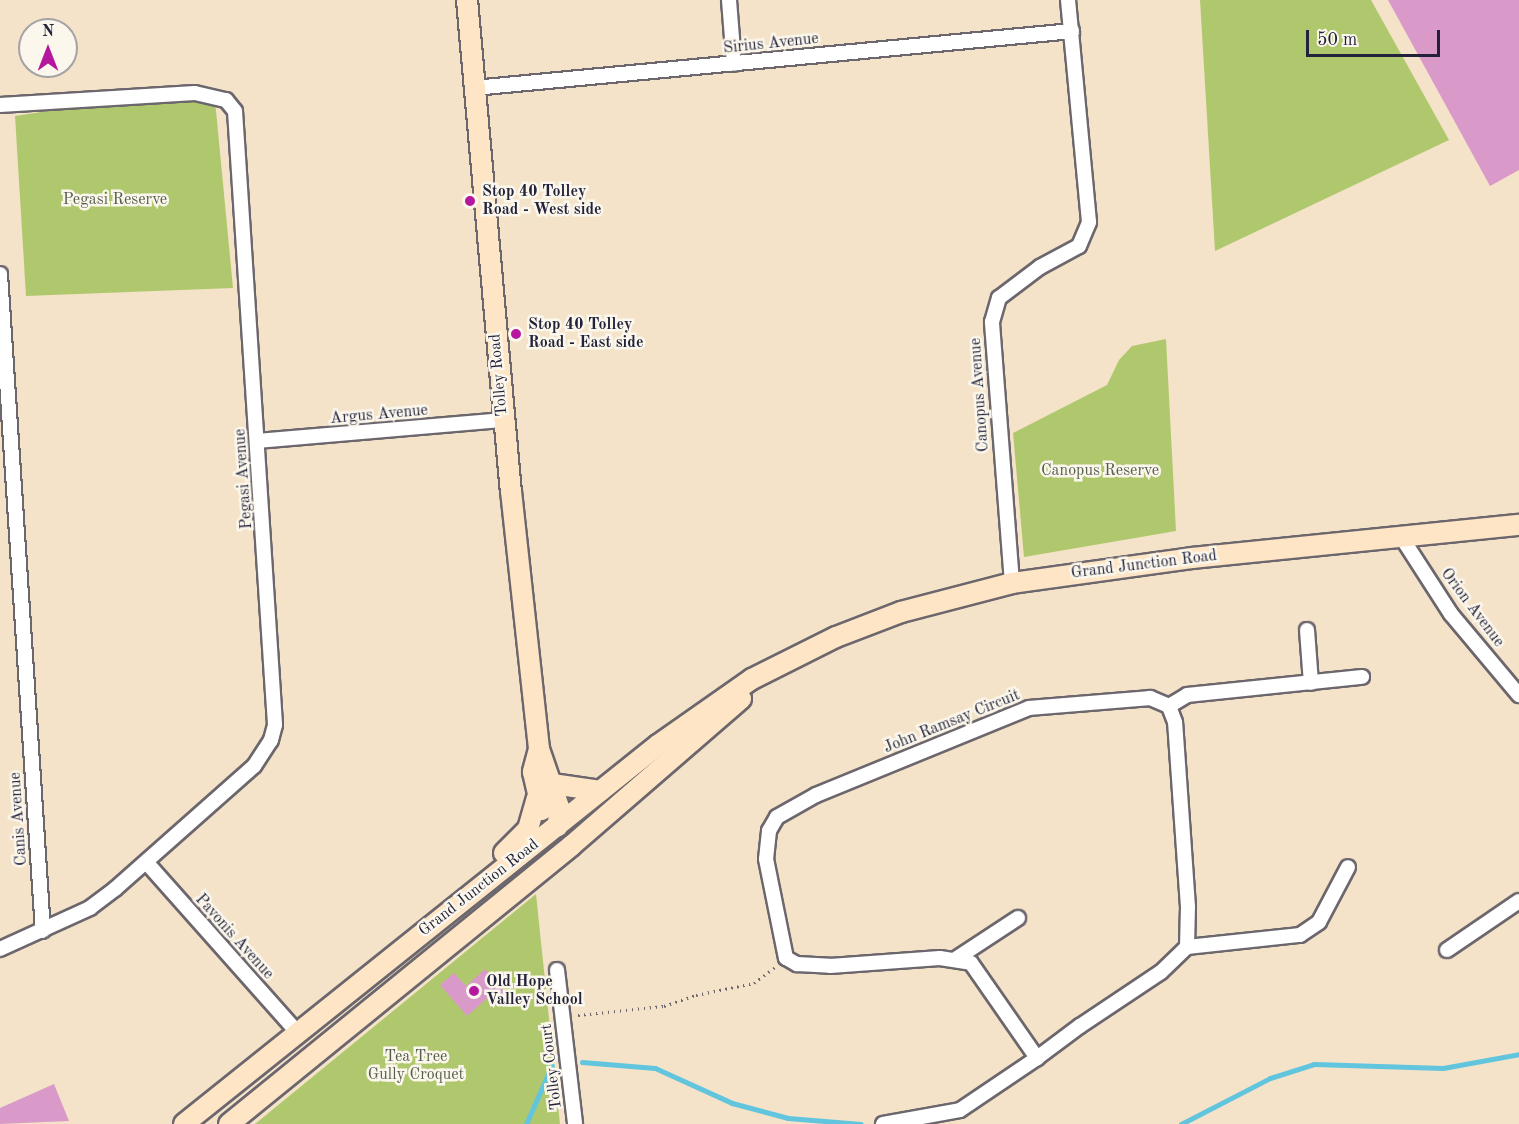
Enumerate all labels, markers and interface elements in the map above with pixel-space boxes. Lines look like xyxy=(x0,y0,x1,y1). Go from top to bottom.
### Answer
north arrow xyxy=(18,18,78,78)
scale bar xyxy=(1309,18,1442,56)
text: N xyxy=(42,24,54,40)
street label: Sirius Avenue xyxy=(722,29,820,59)
text: 50 m xyxy=(1317,31,1357,49)
place label: Stop 40 Tolley Road - West side xyxy=(482,182,602,220)
park label: Pegasi Reserve xyxy=(63,190,167,210)
marker: Stop 40 Tolley Road - West side xyxy=(463,194,477,208)
place label: Stop 40 Tolley Road - East side xyxy=(528,315,643,353)
marker: Stop 40 Tolley Road - East side xyxy=(509,327,523,341)
street label: Tolley Road xyxy=(486,333,512,417)
street label: Canopus Avenue xyxy=(966,337,994,453)
street label: Argus Avenue xyxy=(329,401,429,429)
street label: Pegasi Avenue xyxy=(231,428,257,530)
park label: Canopus Reserve xyxy=(1041,461,1159,481)
street label: Grand Junction Road xyxy=(1070,547,1218,583)
street label: Orion Avenue xyxy=(1436,565,1508,651)
street label: John Ramsay Circuit xyxy=(881,686,1023,758)
street label: Canis Avenue xyxy=(6,772,32,866)
street label: Grand Junction Road xyxy=(415,835,543,941)
street label: Pavonis Avenue xyxy=(191,890,277,984)
place label: Old Hope Valley School xyxy=(486,972,583,1010)
marker: Old Hope Valley School xyxy=(467,984,481,998)
street label: Tolley Court xyxy=(537,1023,567,1111)
park label: Tea Tree Gully Croquet xyxy=(368,1047,464,1085)

